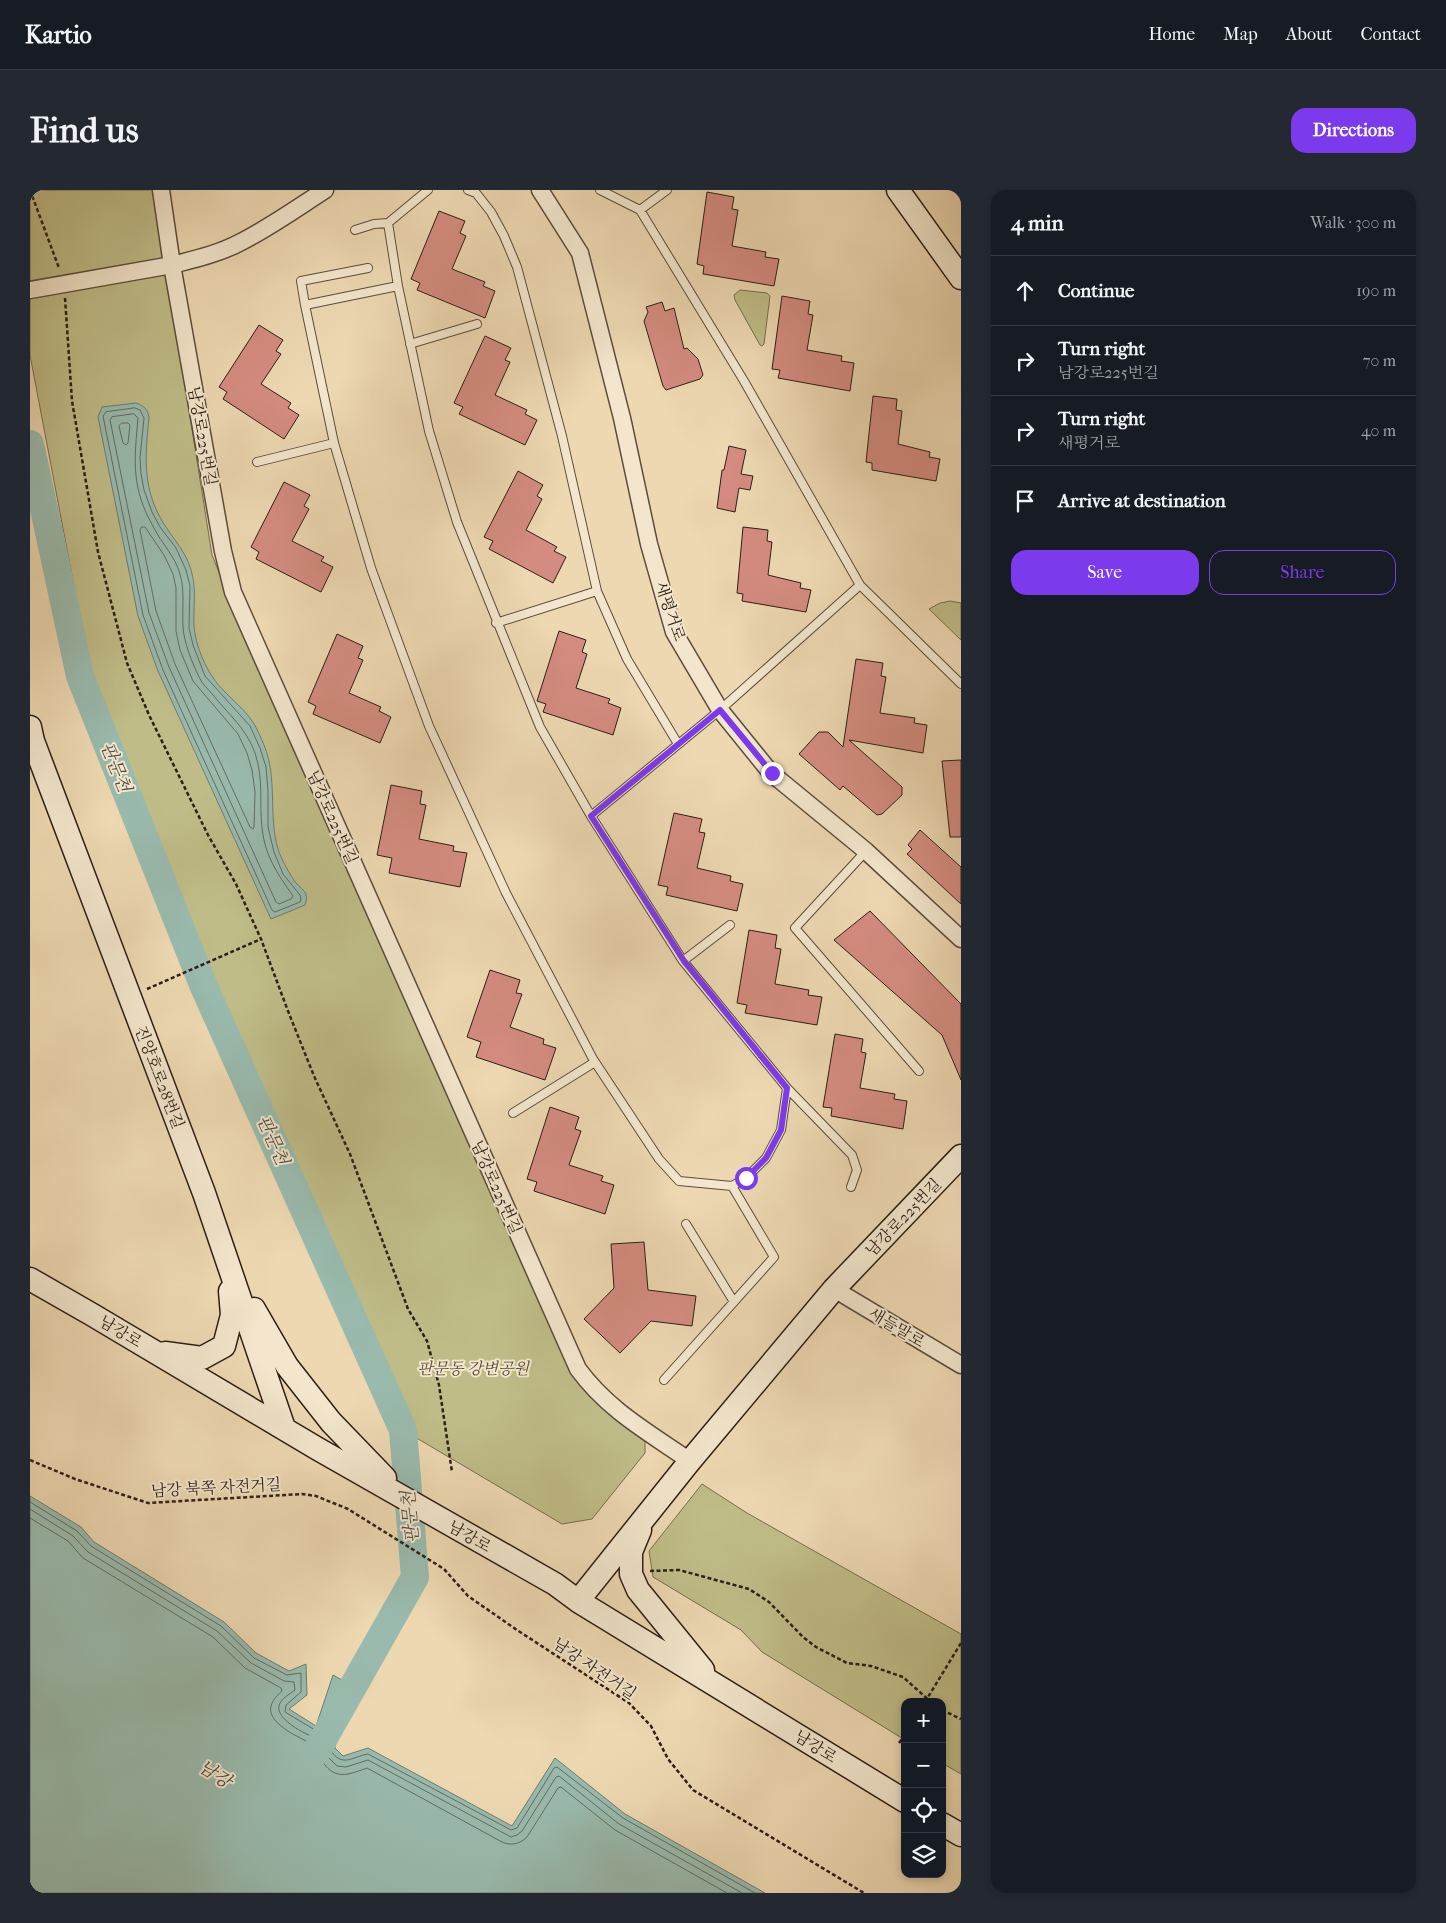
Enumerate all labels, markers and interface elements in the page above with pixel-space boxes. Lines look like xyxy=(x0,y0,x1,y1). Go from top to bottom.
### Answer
text: Kartio xyxy=(25,21,92,49)
text: Home xyxy=(1148,24,1195,45)
text: Map xyxy=(1223,24,1258,45)
text: About xyxy=(1286,24,1332,45)
text: Contact xyxy=(1360,24,1421,45)
button: Directions xyxy=(1291,108,1416,153)
text: Find us xyxy=(30,110,139,151)
text: 4 min xyxy=(1011,211,1064,235)
text: Walk · 300 m xyxy=(1310,213,1396,232)
icon: ahead xyxy=(1011,277,1039,305)
text: Continue xyxy=(1058,280,1134,302)
text: 190 m xyxy=(1356,281,1396,300)
text: Turn right xyxy=(1058,338,1145,360)
icon: right xyxy=(1011,347,1039,375)
text: 70 m xyxy=(1363,351,1396,370)
text: 남강로225번길 xyxy=(1058,363,1159,382)
street label: 남강로225번길 xyxy=(184,385,221,487)
text: Turn right xyxy=(1058,408,1145,430)
icon: right xyxy=(1011,417,1039,445)
text: 40 m xyxy=(1361,421,1396,440)
text: 새평거로 xyxy=(1058,433,1120,452)
icon: arrive xyxy=(1011,487,1039,515)
text: Arrive at destination xyxy=(1058,490,1226,512)
button: Save xyxy=(1011,550,1199,595)
button: Share xyxy=(1209,550,1396,595)
street label: 새평거로 xyxy=(651,579,690,644)
water label: 판문천 xyxy=(96,739,136,797)
route end xyxy=(761,762,784,785)
street label: 남강로225번길 xyxy=(303,767,362,867)
street label: 진양호로28번길 xyxy=(131,1023,188,1131)
water label: 판문천 xyxy=(252,1112,293,1170)
street label: 남강로225번길 xyxy=(467,1137,526,1237)
route start xyxy=(735,1167,758,1190)
street label: 남강로225번길 xyxy=(862,1175,945,1260)
street label: 새들말로 xyxy=(865,1303,929,1352)
street label: 남강로 xyxy=(96,1311,146,1352)
park label: 판문동 강변공원 xyxy=(417,1359,530,1378)
street label: 남강 북쪽 자전거길 xyxy=(150,1475,282,1500)
water label: 판문천 xyxy=(398,1488,423,1544)
street label: 남강로 xyxy=(445,1517,495,1557)
street label: 남강 자전거길 xyxy=(550,1634,640,1703)
map controls xyxy=(901,1698,946,1878)
button: + xyxy=(901,1698,946,1743)
street label: 남강로 xyxy=(791,1726,841,1767)
button: − xyxy=(901,1743,946,1788)
water label: 남강 xyxy=(194,1756,237,1794)
button: locate xyxy=(901,1788,946,1833)
button: layers xyxy=(901,1833,946,1878)

